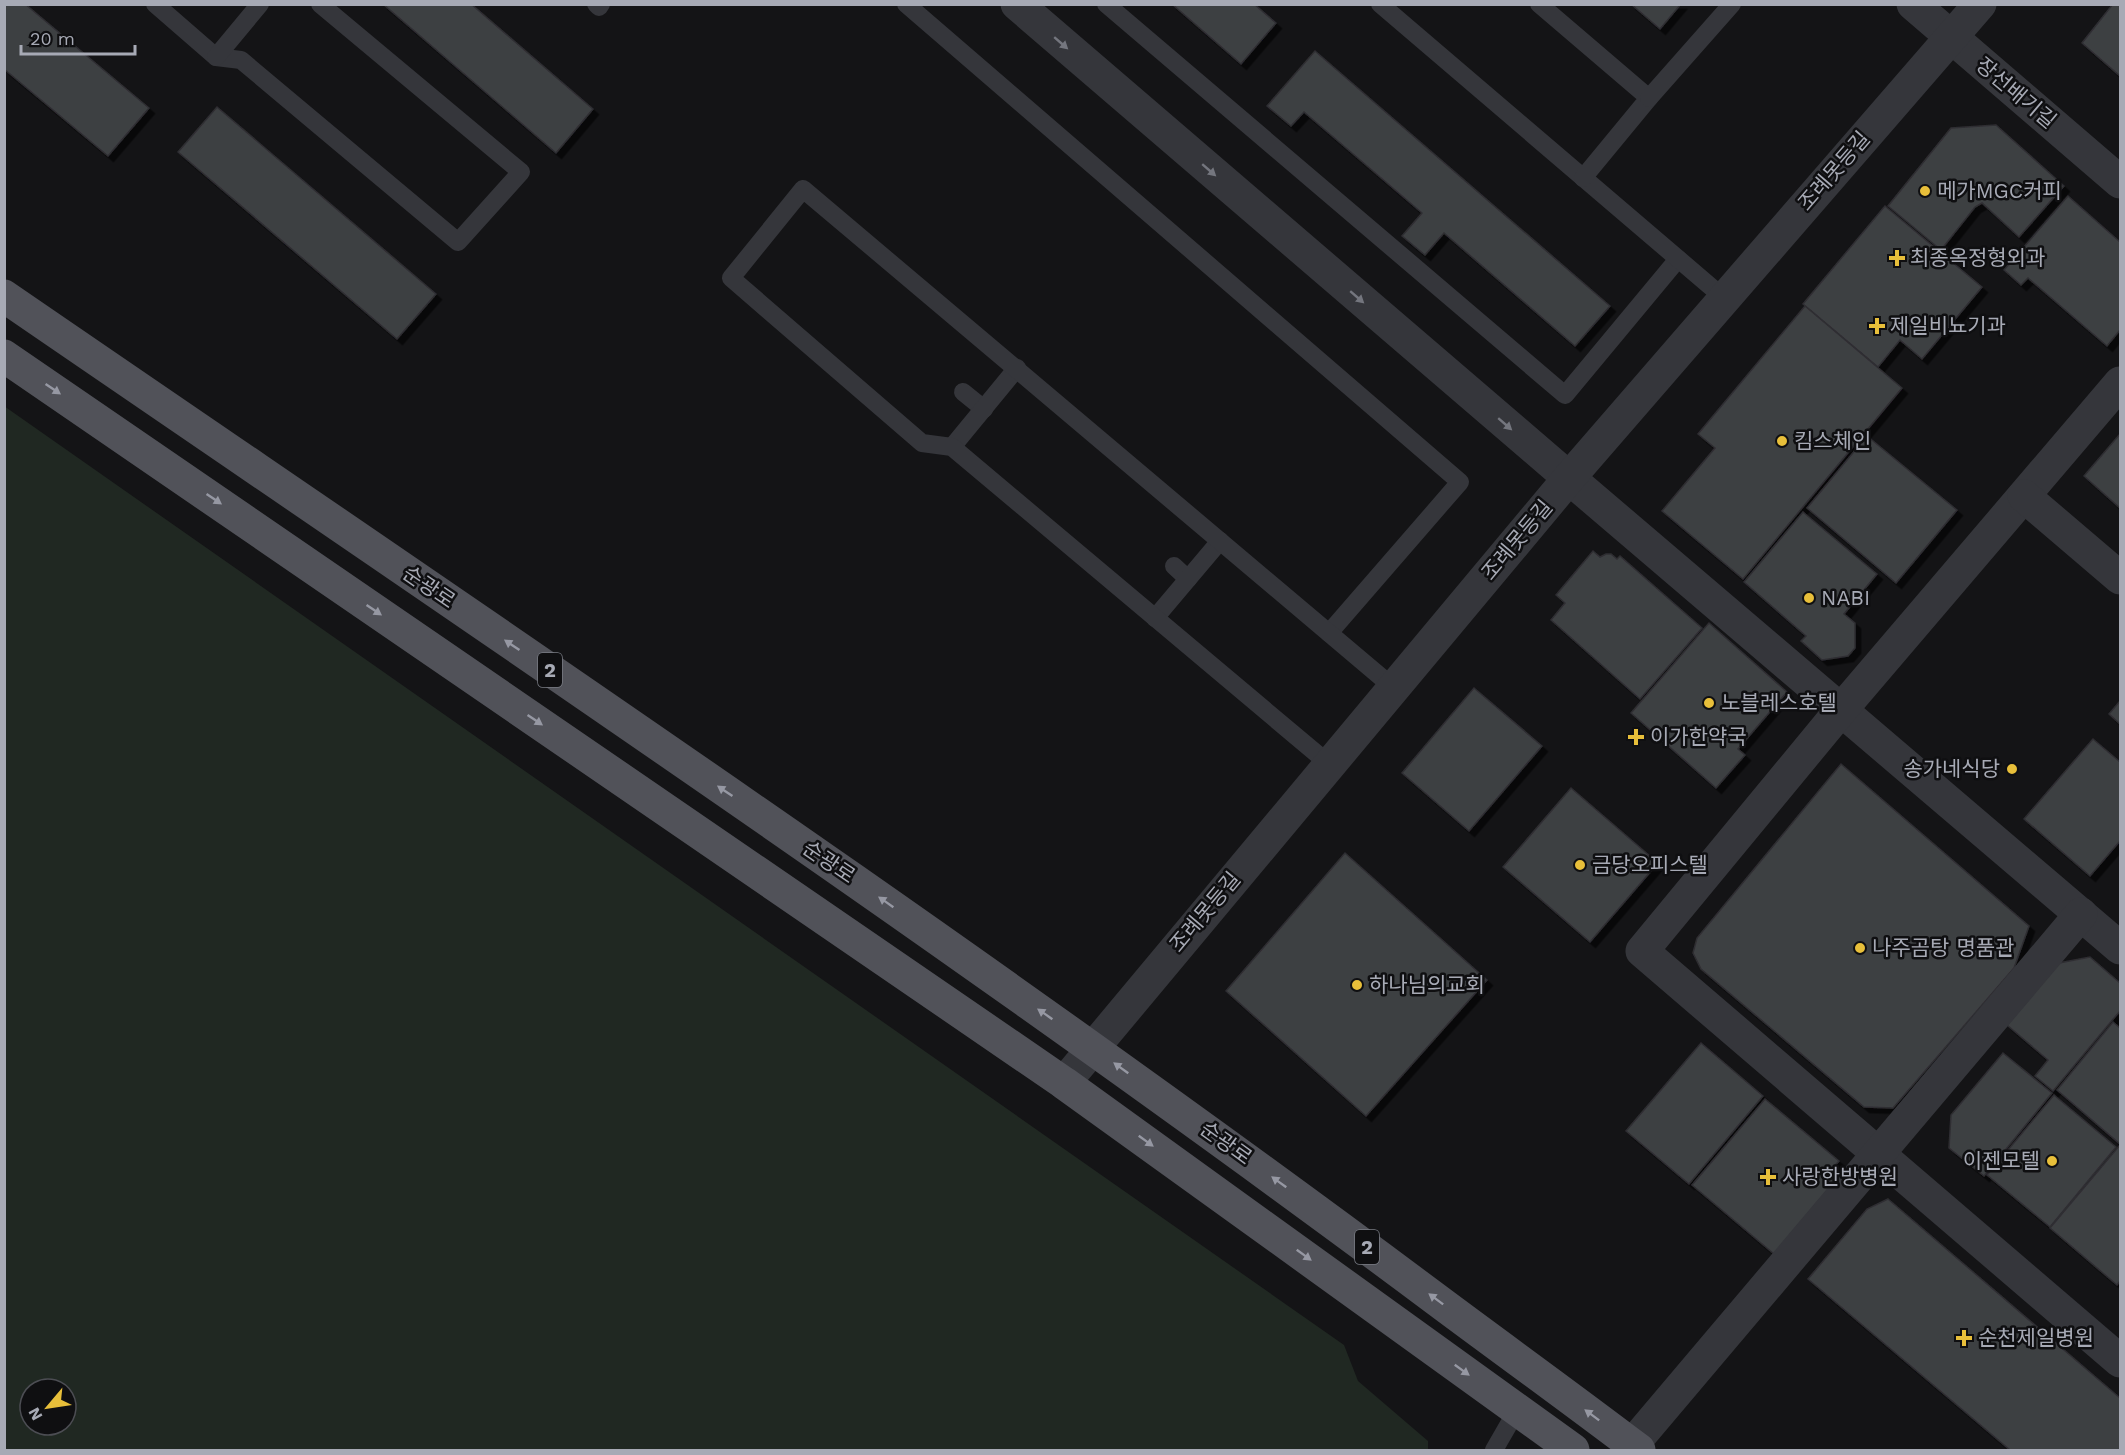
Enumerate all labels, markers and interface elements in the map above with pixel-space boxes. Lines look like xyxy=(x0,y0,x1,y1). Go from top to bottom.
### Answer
scale bar xyxy=(21,18,135,56)
text: 20 m xyxy=(30,28,75,49)
one-way arrow xyxy=(1053,36,1069,49)
street label: 장선배기길 xyxy=(1971,52,2061,133)
street label: 조례못등길 xyxy=(1792,126,1875,215)
one-way arrow xyxy=(1201,163,1217,176)
place label: 메가MGC커피 xyxy=(1937,178,2062,203)
marker: 메가MGC커피 xyxy=(1918,184,1932,198)
place label: 최종옥정형외과 xyxy=(1910,245,2045,270)
marker: 최종옥정형외과 xyxy=(1888,249,1906,267)
one-way arrow xyxy=(1349,290,1365,303)
place label: 제일비뇨기과 xyxy=(1890,313,2006,338)
marker: 제일비뇨기과 xyxy=(1868,317,1886,335)
one-way arrow xyxy=(44,383,60,395)
one-way arrow xyxy=(1497,417,1513,430)
place label: 킴스체인 xyxy=(1794,428,1871,453)
marker: 킴스체인 xyxy=(1775,434,1789,448)
one-way arrow xyxy=(205,493,221,505)
street label: 조례못등길 xyxy=(1476,495,1557,585)
street label: 순광로 xyxy=(398,560,460,613)
place label: NABI xyxy=(1821,585,1870,610)
marker: NABI xyxy=(1802,591,1816,605)
one-way arrow xyxy=(366,604,383,615)
one-way arrow xyxy=(505,639,521,651)
road number: 2 xyxy=(538,653,562,687)
place label: 노블레스호텔 xyxy=(1721,690,1837,715)
marker: 노블레스호텔 xyxy=(1702,696,1716,710)
one-way arrow xyxy=(527,714,543,725)
place label: 이가한약국 xyxy=(1650,724,1747,749)
marker: 이가한약국 xyxy=(1627,728,1645,746)
place label: 송가네식당 xyxy=(1903,756,2000,781)
marker: 송가네식당 xyxy=(2005,762,2019,776)
one-way arrow xyxy=(717,786,733,797)
street label: 순광로 xyxy=(798,835,860,888)
place label: 금당오피스텔 xyxy=(1592,852,1708,877)
marker: 금당오피스텔 xyxy=(1573,858,1587,872)
street label: 조례못등길 xyxy=(1164,867,1245,957)
one-way arrow xyxy=(878,896,894,908)
place label: 나주곰탕 명품관 xyxy=(1872,935,2014,960)
marker: 나주곰탕 명품관 xyxy=(1853,941,1867,955)
place label: 하나님의교회 xyxy=(1369,972,1485,997)
marker: 하나님의교회 xyxy=(1350,978,1364,992)
one-way arrow xyxy=(1037,1008,1053,1020)
one-way arrow xyxy=(1114,1062,1130,1074)
street label: 순광로 xyxy=(1195,1115,1257,1170)
one-way arrow xyxy=(1137,1135,1153,1147)
place label: 이젠모텔 xyxy=(1963,1148,2040,1173)
marker: 이젠모텔 xyxy=(2045,1154,2059,1168)
place label: 사랑한방병원 xyxy=(1782,1164,1898,1189)
marker: 사랑한방병원 xyxy=(1759,1168,1777,1186)
one-way arrow xyxy=(1272,1176,1288,1188)
road number: 2 xyxy=(1355,1230,1379,1264)
one-way arrow xyxy=(1296,1249,1311,1261)
one-way arrow xyxy=(1428,1293,1443,1305)
place label: 순천제일병원 xyxy=(1978,1325,2094,1350)
marker: 순천제일병원 xyxy=(1955,1329,1973,1347)
one-way arrow xyxy=(1453,1364,1469,1376)
north arrow xyxy=(18,1377,78,1437)
text: N xyxy=(24,1404,47,1424)
one-way arrow xyxy=(1584,1410,1599,1422)

